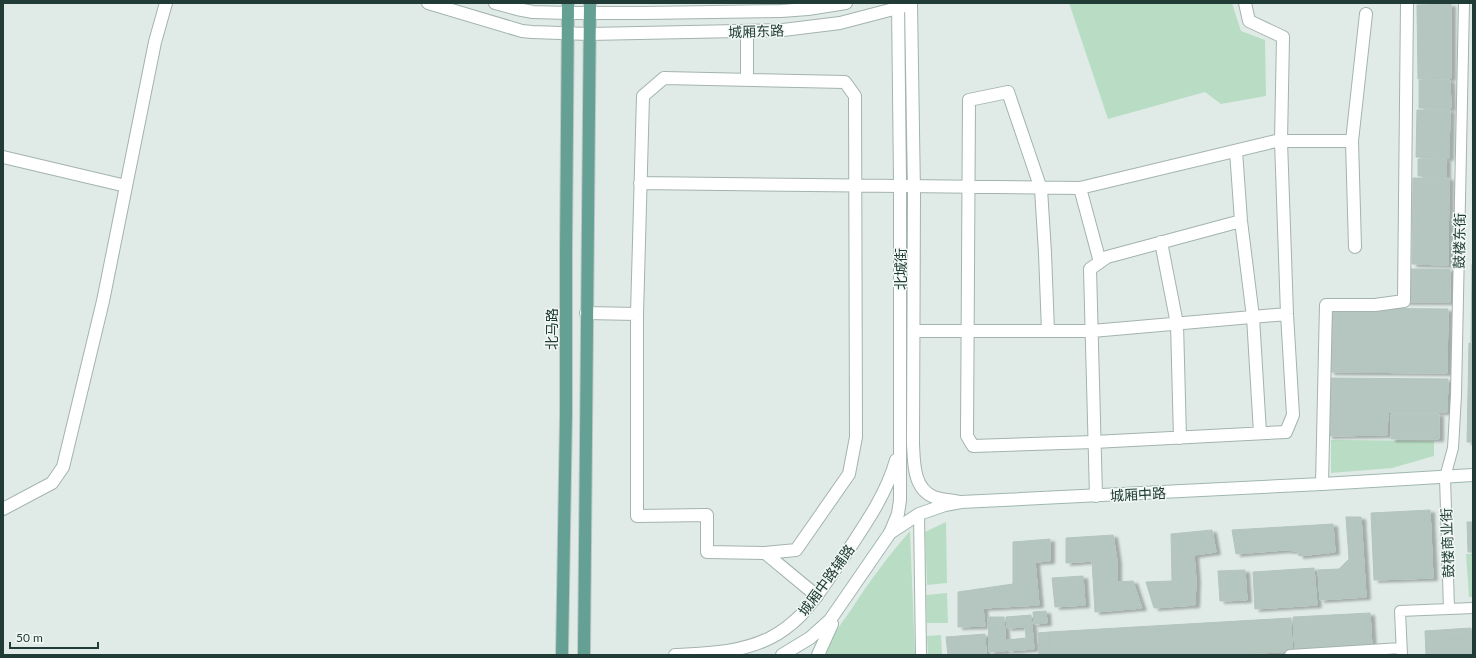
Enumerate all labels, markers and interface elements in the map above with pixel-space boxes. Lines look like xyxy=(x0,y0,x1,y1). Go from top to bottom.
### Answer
street label: 城厢东路 xyxy=(728,22,784,40)
street label: 鼓楼东街 xyxy=(1450,213,1468,269)
street label: 北城街 xyxy=(892,248,909,290)
street label: 北马路 xyxy=(543,308,560,350)
street label: 城厢中路 xyxy=(1110,484,1166,504)
street label: 鼓楼商业街 xyxy=(1437,508,1457,578)
street label: 城厢中路辅路 xyxy=(794,541,858,619)
scale bar xyxy=(10,624,98,650)
text: 50 m xyxy=(16,630,43,645)

